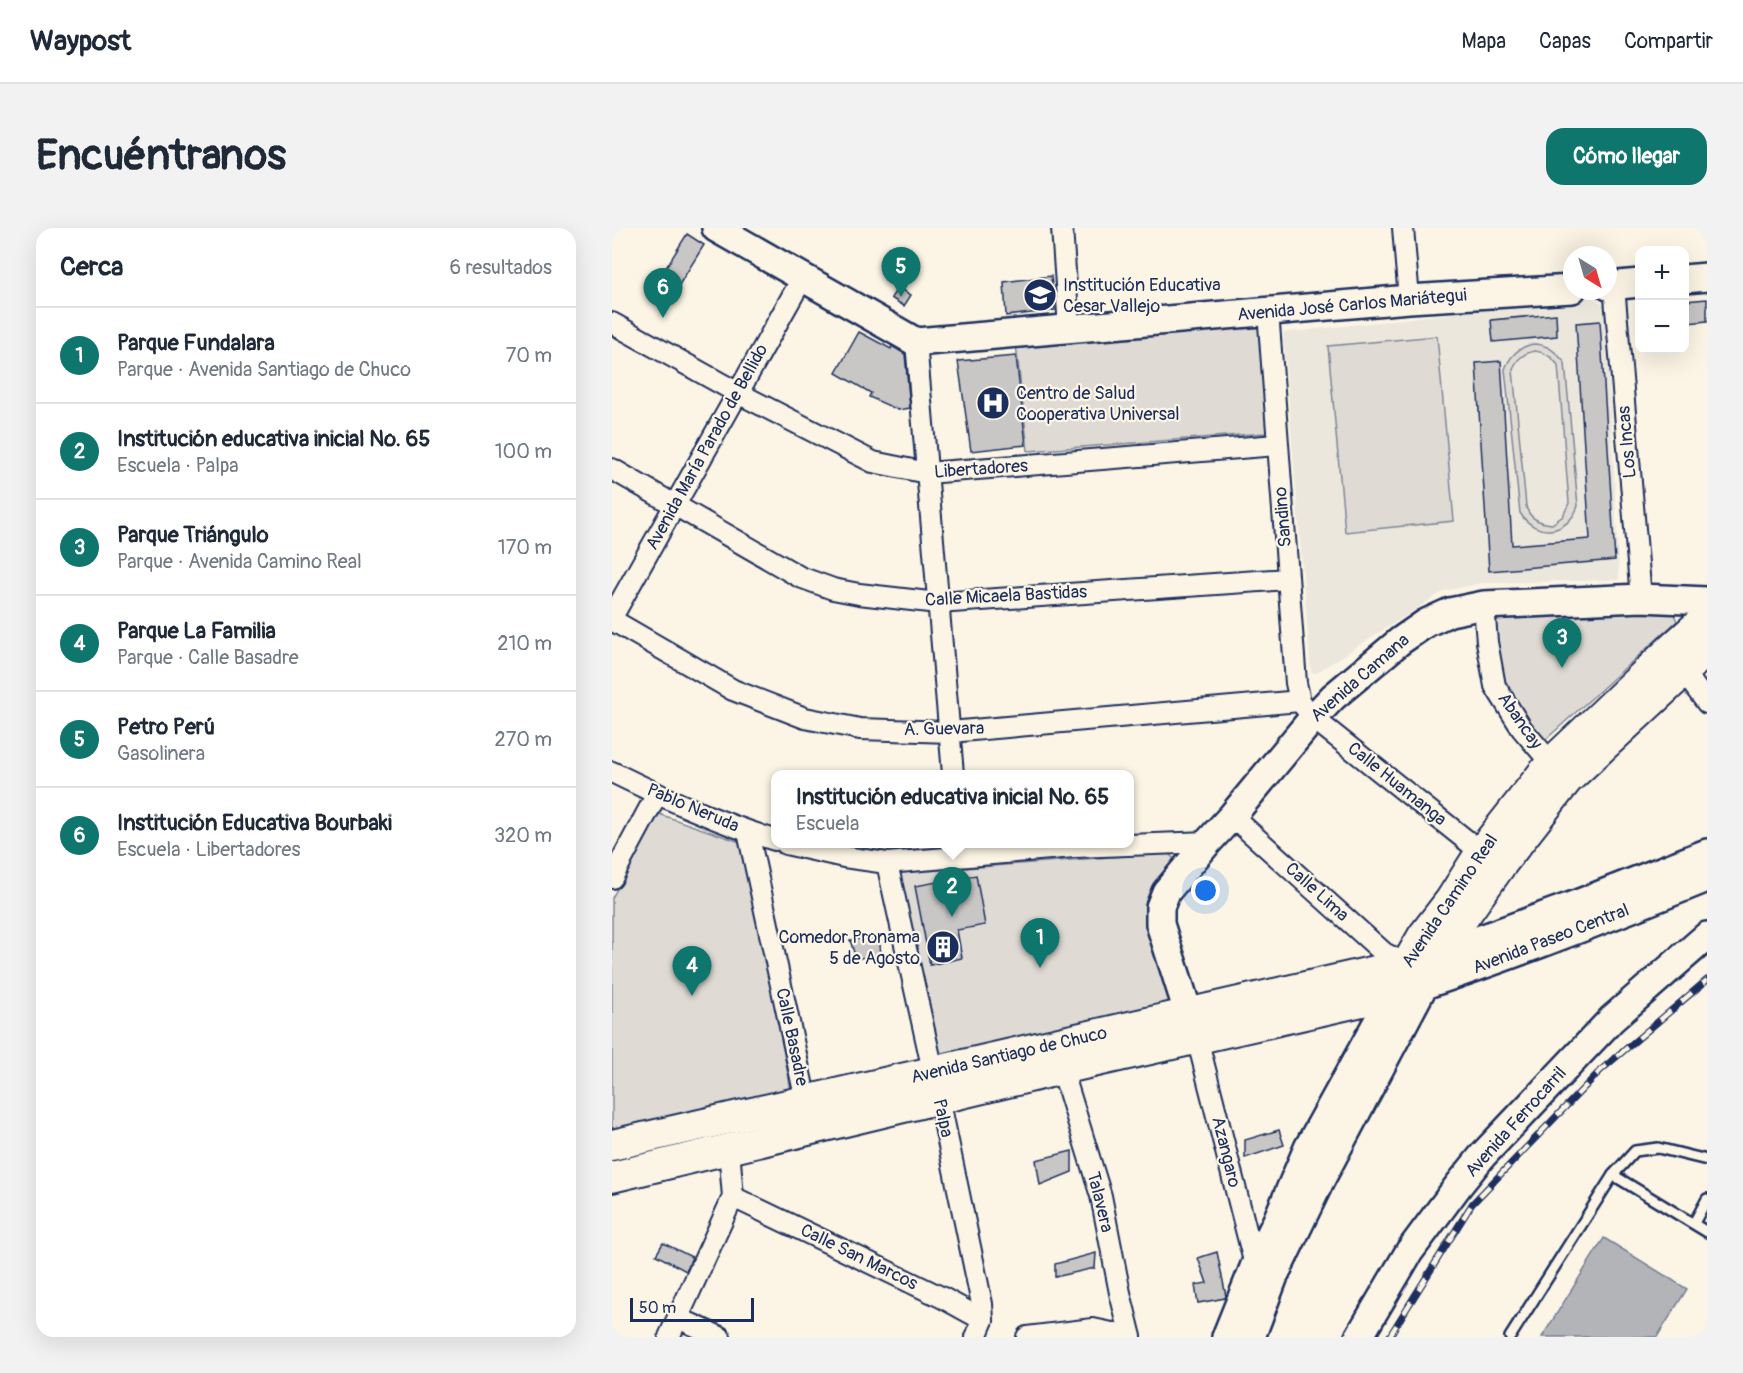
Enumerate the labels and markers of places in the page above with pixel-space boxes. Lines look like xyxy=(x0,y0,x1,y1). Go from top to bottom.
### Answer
pin: 5 xyxy=(882,248,920,297)
pin: 6 xyxy=(644,268,682,318)
place label: Institución Educativa Cesar Vallejo xyxy=(1063,274,1221,318)
school or university icon: Institución Educativa Cesar Vallejo xyxy=(1022,277,1058,313)
place label: Centro de Salud Cooperativa Universal xyxy=(1016,382,1180,426)
hospital icon: Centro de Salud Cooperativa Universal xyxy=(975,385,1011,421)
pin: 3 xyxy=(1542,618,1582,668)
pin: 2 xyxy=(932,868,972,917)
pin: 1 xyxy=(1020,918,1060,968)
place label: Comedor Pronama 5 de Agosto xyxy=(778,926,920,970)
building icon: Comedor Pronama 5 de Agosto xyxy=(925,929,961,965)
pin: 4 xyxy=(672,946,712,996)

